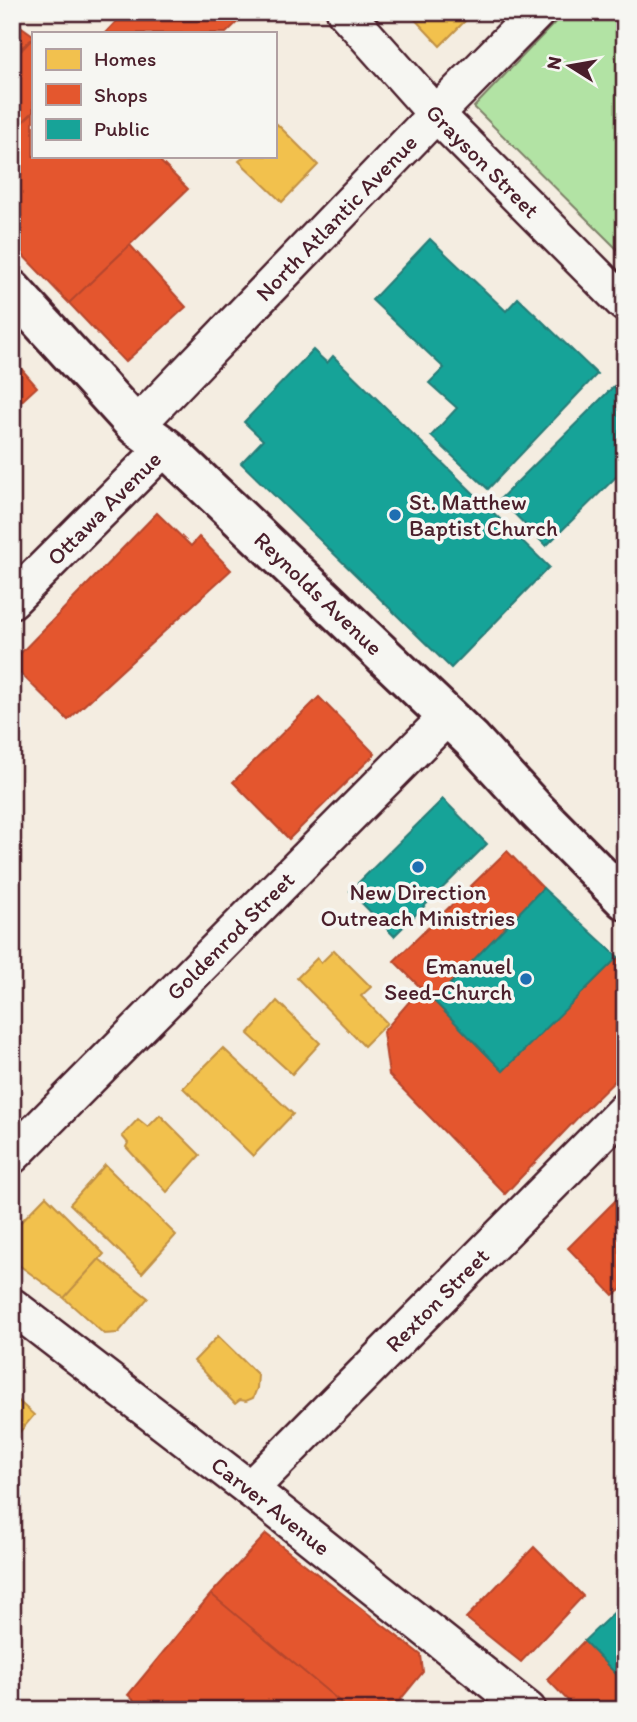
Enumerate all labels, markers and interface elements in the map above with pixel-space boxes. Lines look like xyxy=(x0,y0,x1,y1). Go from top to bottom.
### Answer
legend xyxy=(32,32,276,158)
north arrow xyxy=(536,32,606,102)
text: Homes xyxy=(94,46,156,71)
text: N xyxy=(541,54,566,71)
text: Shops xyxy=(94,82,148,107)
street label: Grayson Street xyxy=(420,98,545,224)
text: Public xyxy=(94,116,150,141)
street label: North Atlantic Avenue xyxy=(250,128,423,307)
street label: Ottawa Avenue xyxy=(41,445,167,571)
place label: St. Matthew Baptist Church xyxy=(409,488,558,542)
marker: St. Matthew Baptist Church xyxy=(387,507,403,523)
street label: Reynolds Avenue xyxy=(248,526,389,661)
marker: New Direction Outreach Ministries xyxy=(410,859,426,875)
street label: Goldenrod Street xyxy=(160,865,300,1006)
place label: New Direction Outreach Ministries xyxy=(321,878,515,932)
place label: Emanuel Seed-Church xyxy=(384,952,512,1006)
marker: Emanuel Seed-Church xyxy=(518,971,534,987)
street label: Rexton Street xyxy=(379,1242,495,1358)
street label: Carver Avenue xyxy=(206,1450,336,1561)

